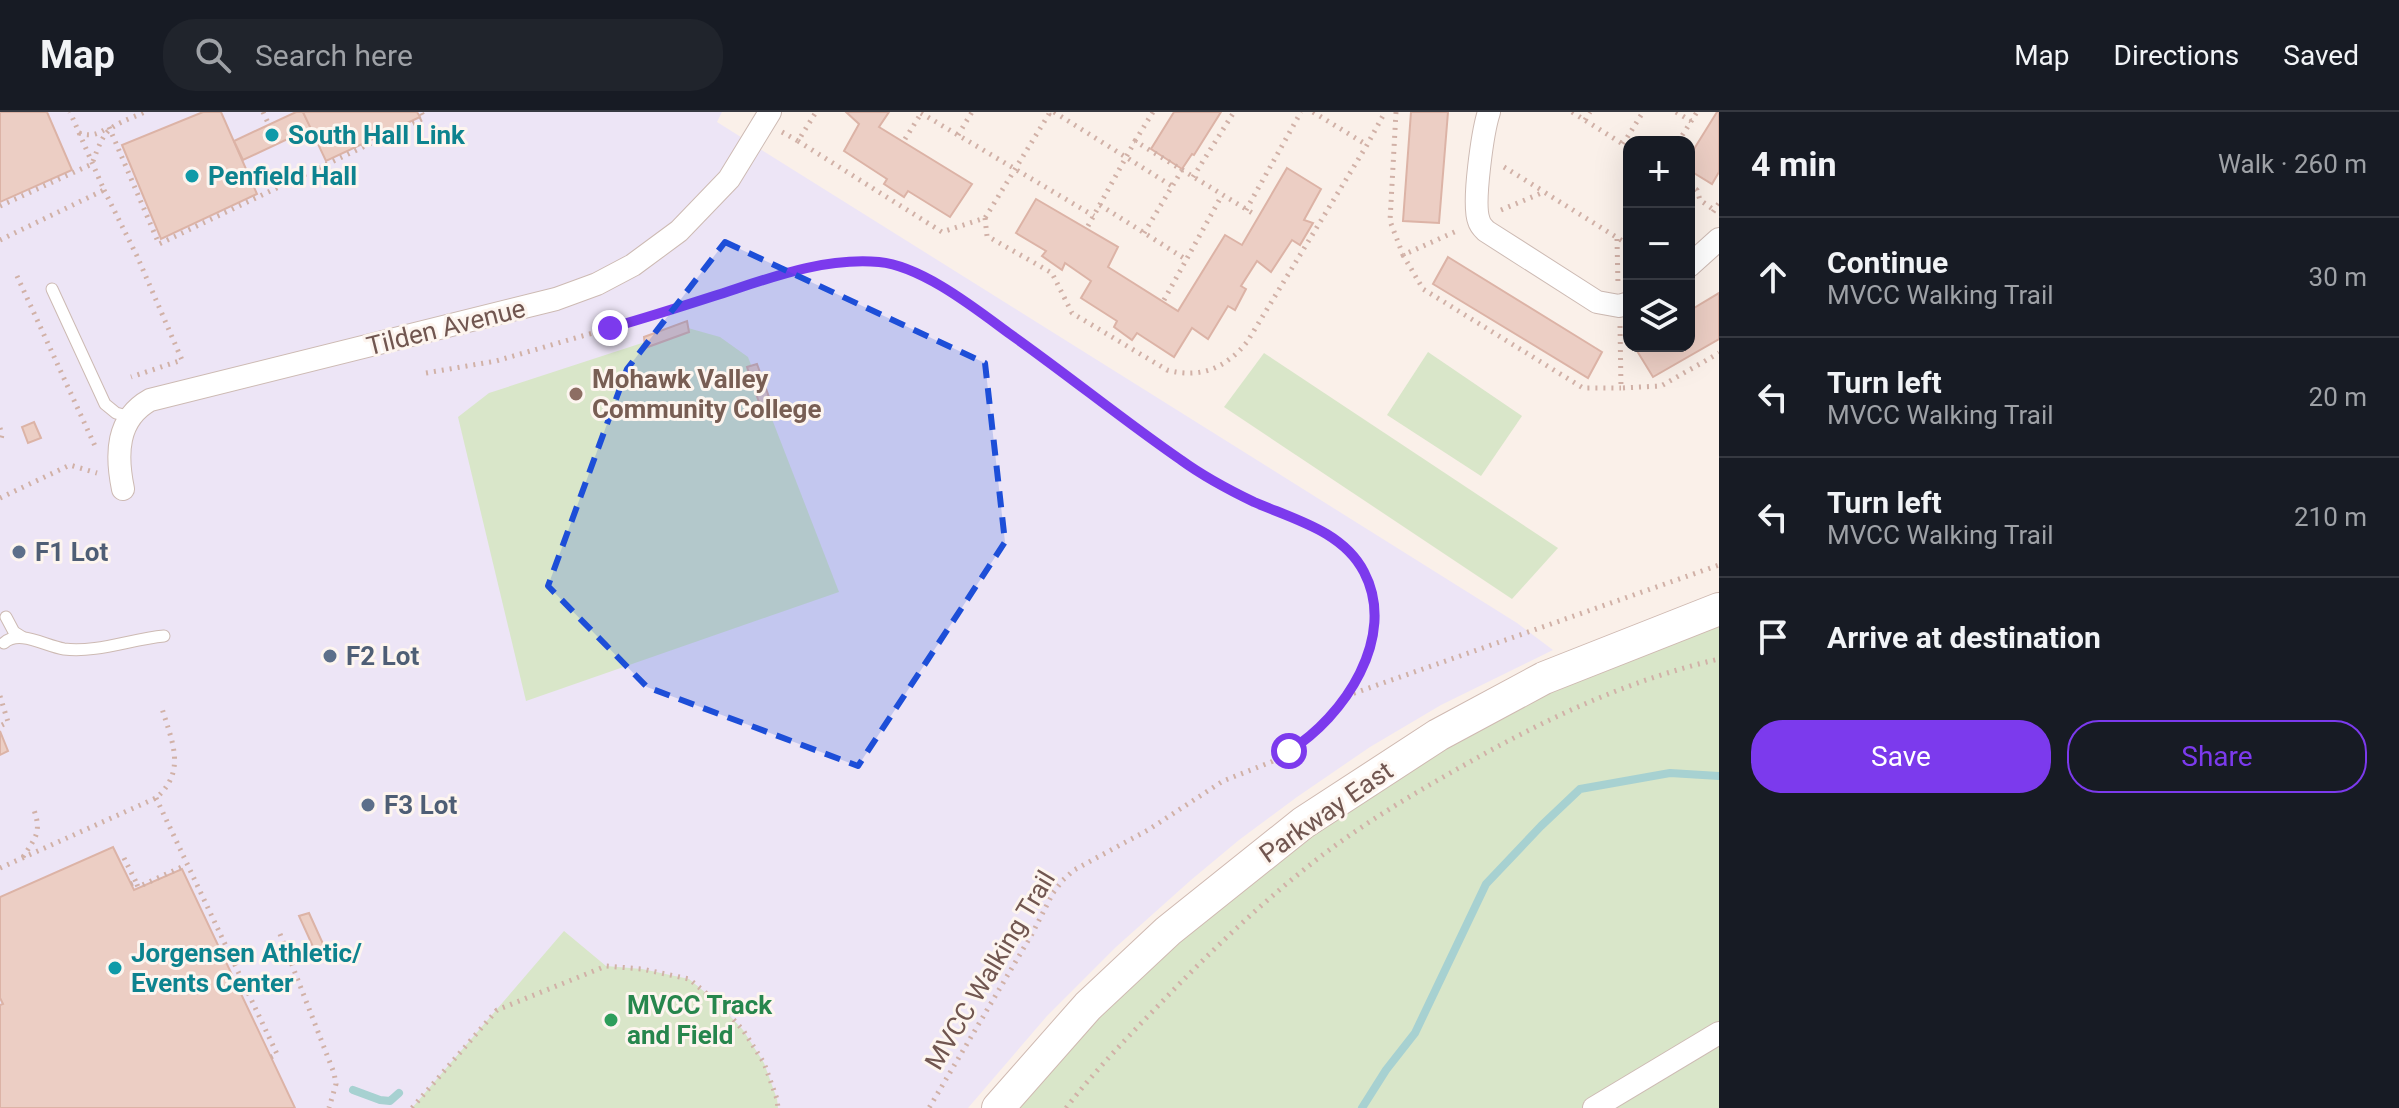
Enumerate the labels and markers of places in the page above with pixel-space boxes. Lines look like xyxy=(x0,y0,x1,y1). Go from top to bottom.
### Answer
place label: South Hall Link xyxy=(288,120,466,150)
marker: South Hall Link xyxy=(263,126,281,144)
place label: Penfield Hall xyxy=(208,161,357,191)
marker: Penfield Hall xyxy=(183,167,201,185)
place label: Mohawk Valley Community College xyxy=(592,364,821,424)
marker: Mohawk Valley Community College xyxy=(567,385,585,403)
place label: F1 Lot xyxy=(35,537,108,567)
marker: F1 Lot xyxy=(10,543,28,561)
place label: F2 Lot xyxy=(346,641,419,671)
marker: F2 Lot xyxy=(321,647,339,665)
place label: F3 Lot xyxy=(384,790,457,820)
marker: F3 Lot xyxy=(359,796,377,814)
place label: Jorgensen Athletic/ Events Center xyxy=(131,938,362,998)
marker: Jorgensen Athletic/ Events Center xyxy=(106,959,124,977)
place label: MVCC Track and Field xyxy=(627,990,773,1050)
marker: MVCC Track and Field xyxy=(602,1011,620,1029)

